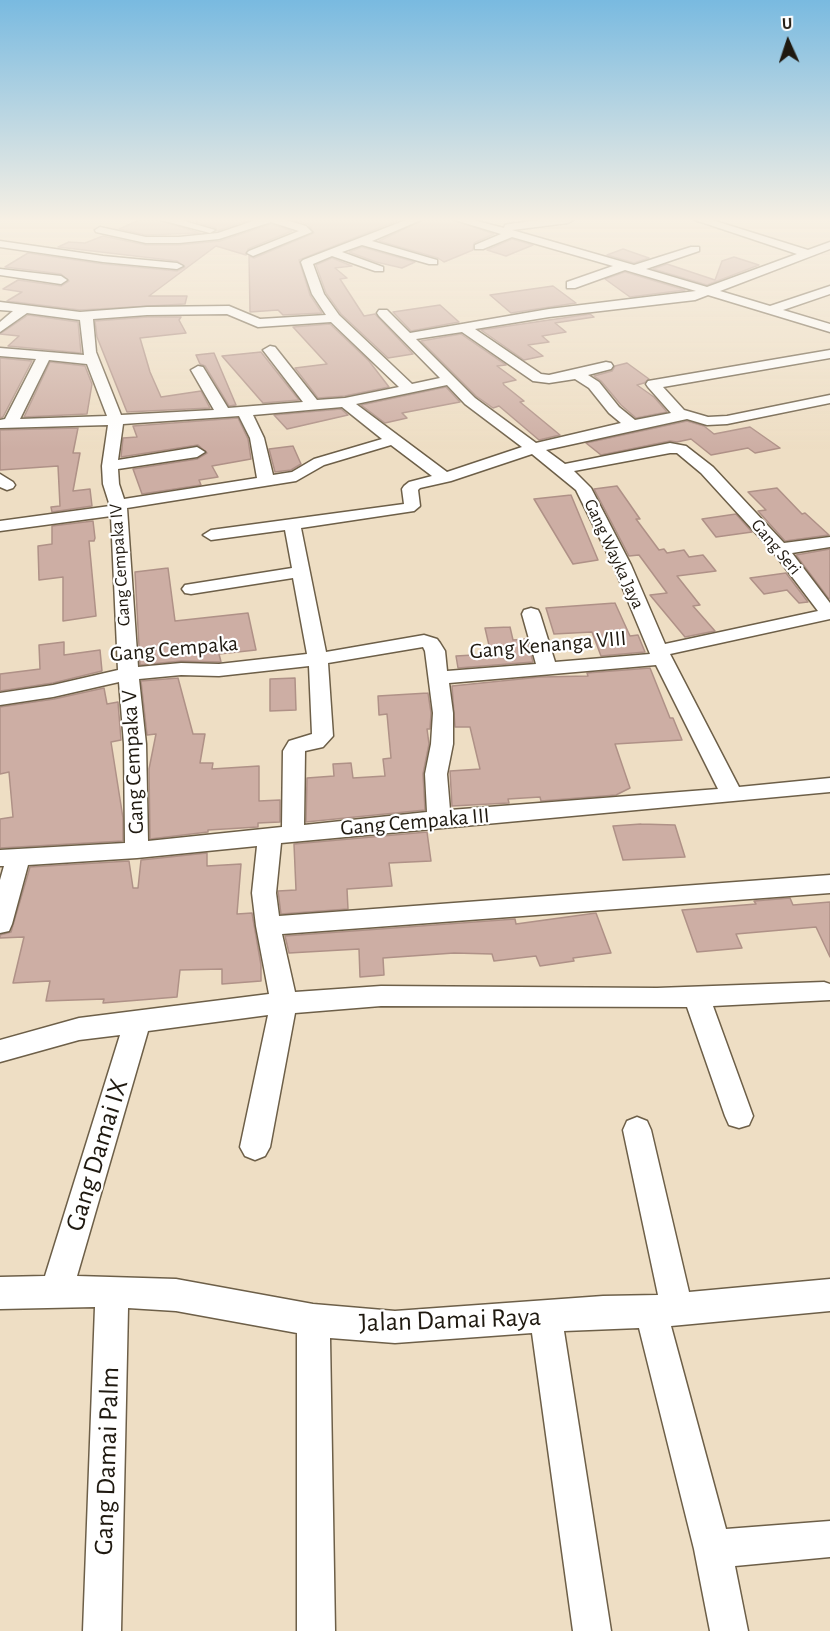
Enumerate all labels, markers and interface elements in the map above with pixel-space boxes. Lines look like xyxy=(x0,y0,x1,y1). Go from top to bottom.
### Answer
north arrow xyxy=(758,12,818,72)
text: U xyxy=(782,16,793,32)
street label: Gang Wayka Jaya xyxy=(579,496,649,612)
street label: Gang Cempaka IV xyxy=(105,503,135,627)
street label: Gang Seri xyxy=(746,515,806,579)
street label: Gang Kenanga VIII xyxy=(469,625,627,665)
street label: Gang Cempaka xyxy=(109,630,239,668)
street label: Gang Cempaka V xyxy=(116,689,150,835)
street label: Gang Cempaka III xyxy=(339,802,491,842)
street label: Gang Damai IX xyxy=(58,1075,136,1235)
street label: Jalan Damai Raya xyxy=(358,1301,542,1339)
street label: Gang Damai Palm xyxy=(88,1366,126,1556)

